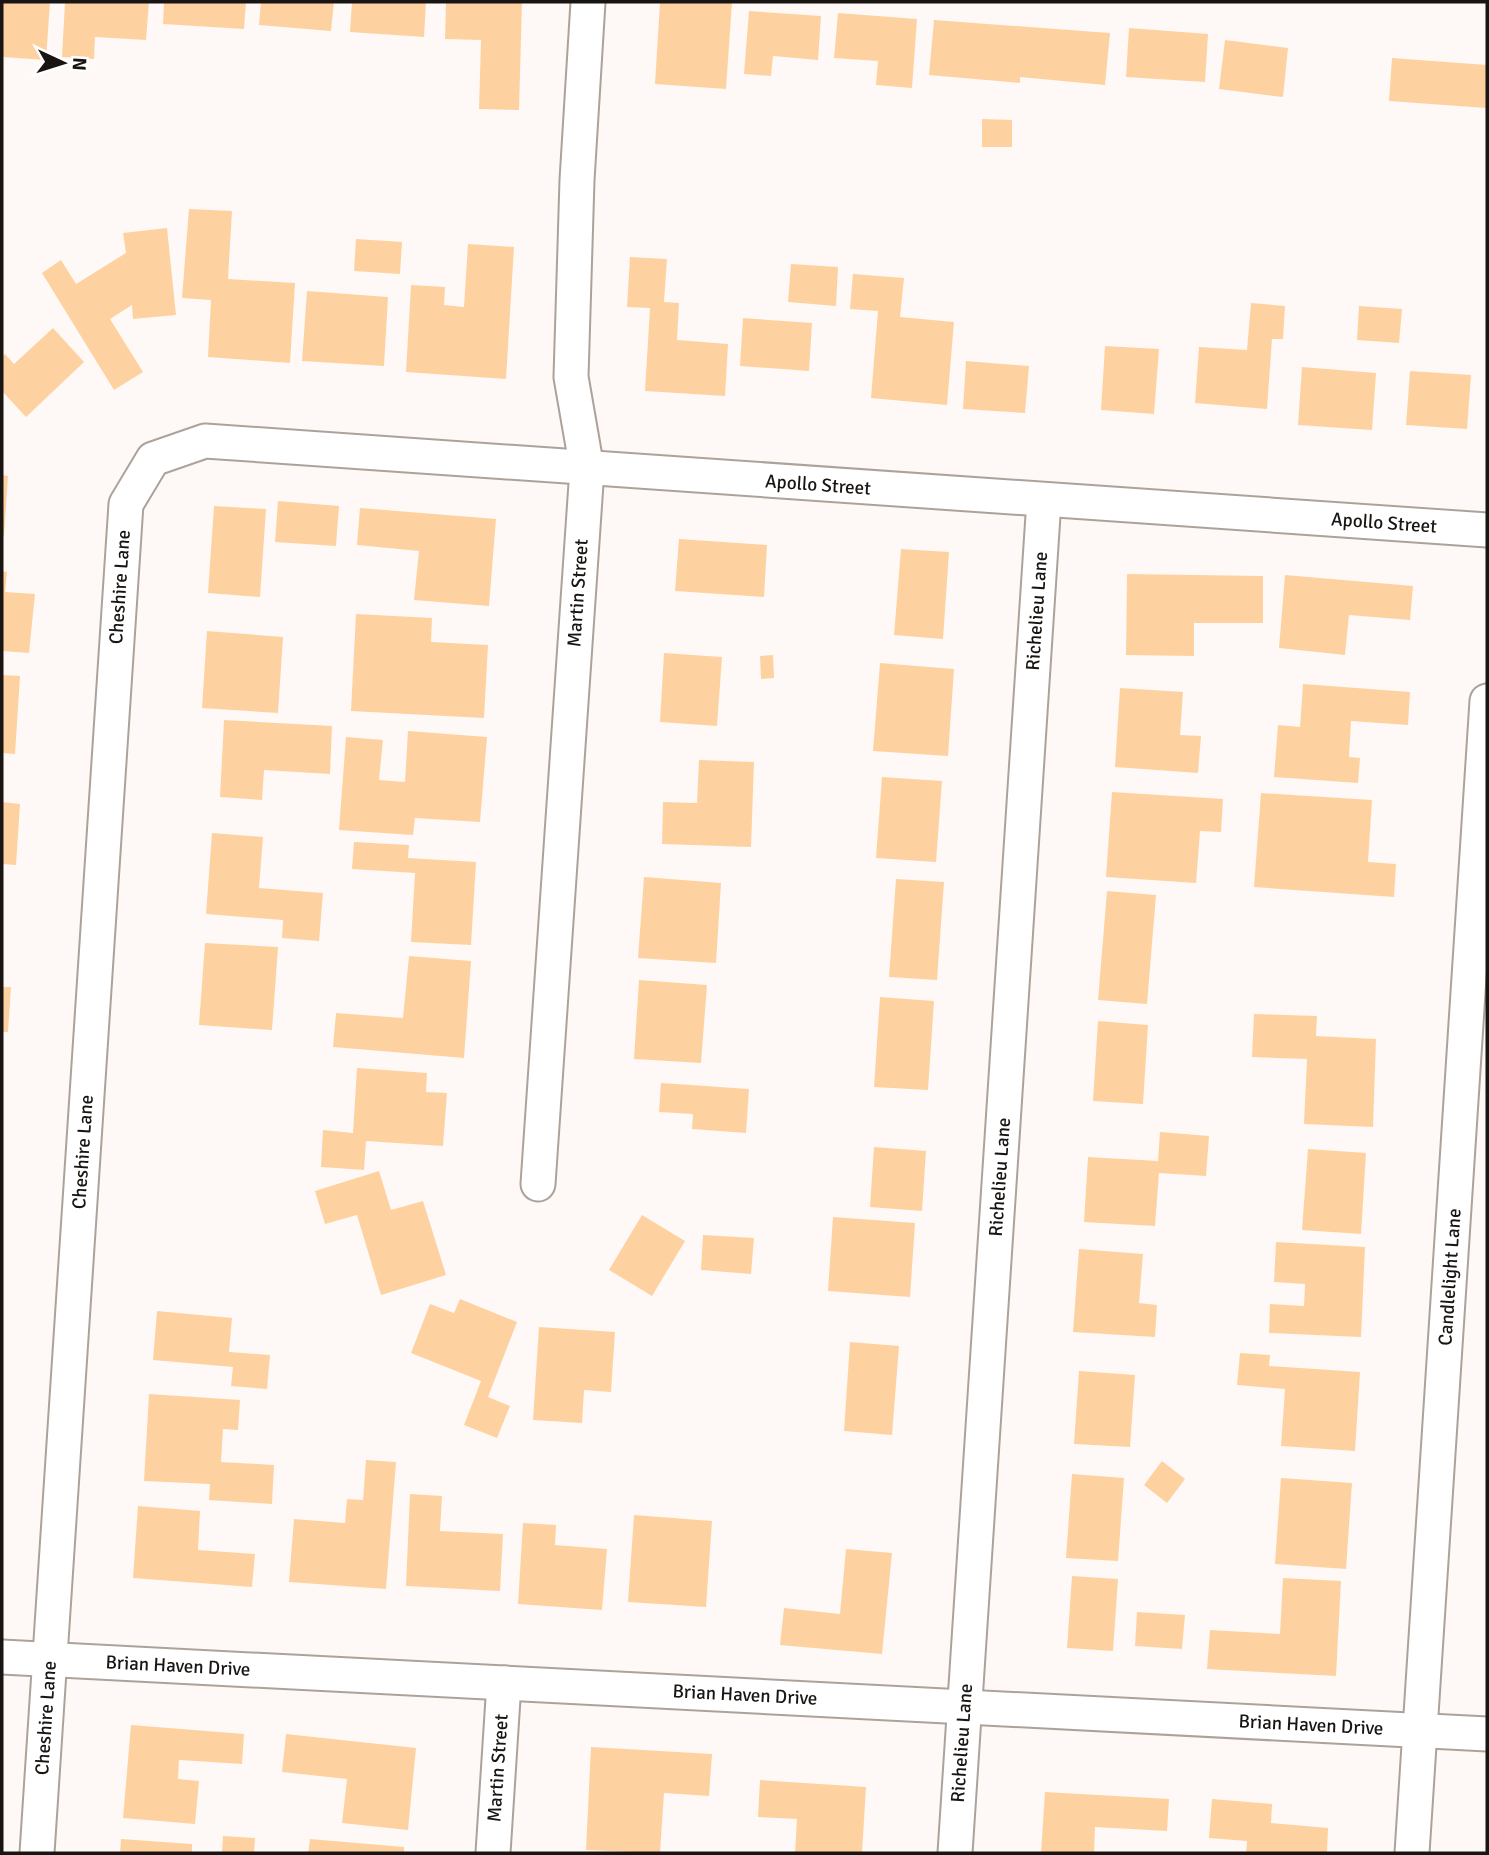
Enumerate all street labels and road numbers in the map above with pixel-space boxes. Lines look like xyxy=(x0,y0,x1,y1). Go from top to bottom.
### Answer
street label: Apollo Street xyxy=(764,469,872,501)
street label: Apollo Street xyxy=(1330,507,1438,539)
street label: Cheshire Lane xyxy=(104,529,136,645)
street label: Martin Street xyxy=(562,538,594,648)
street label: Richelieu Lane xyxy=(1021,551,1053,671)
street label: Cheshire Lane xyxy=(67,1094,99,1210)
street label: Richelieu Lane xyxy=(984,1117,1016,1237)
street label: Candlelight Lane xyxy=(1433,1208,1467,1346)
street label: Brian Haven Drive xyxy=(105,1650,251,1682)
street label: Cheshire Lane xyxy=(30,1660,62,1776)
street label: Brian Haven Drive xyxy=(672,1679,818,1711)
street label: Richelieu Lane xyxy=(946,1683,978,1803)
street label: Brian Haven Drive xyxy=(1238,1709,1384,1741)
street label: Martin Street xyxy=(482,1713,514,1823)

